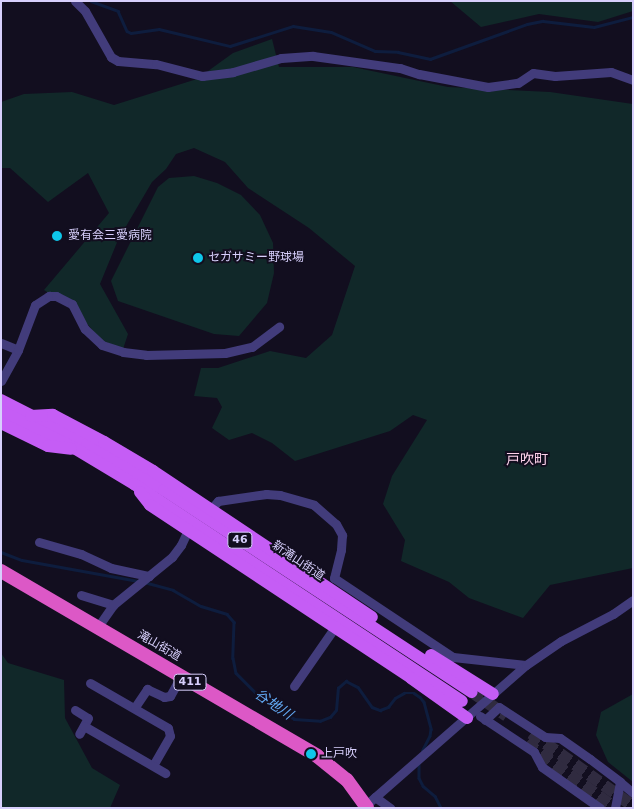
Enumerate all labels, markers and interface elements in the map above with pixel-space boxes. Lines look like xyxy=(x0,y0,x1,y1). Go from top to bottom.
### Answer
marker: 愛有会三愛病院 xyxy=(50,229,64,243)
place label: 愛有会三愛病院 xyxy=(68,229,152,243)
place label: セガサミー野球場 xyxy=(208,251,304,265)
marker: セガサミー野球場 xyxy=(192,252,204,264)
district label: 戸吹町 xyxy=(506,451,548,467)
road number: 46 xyxy=(226,532,254,548)
street label: 新滝山街道 xyxy=(269,538,327,584)
street label: 滝山街道 xyxy=(135,628,183,664)
road number: 411 xyxy=(172,674,208,690)
water label: 谷地川 xyxy=(252,685,296,723)
place label: 上戸吹 xyxy=(321,747,357,761)
marker: 上戸吹 xyxy=(305,748,317,760)

